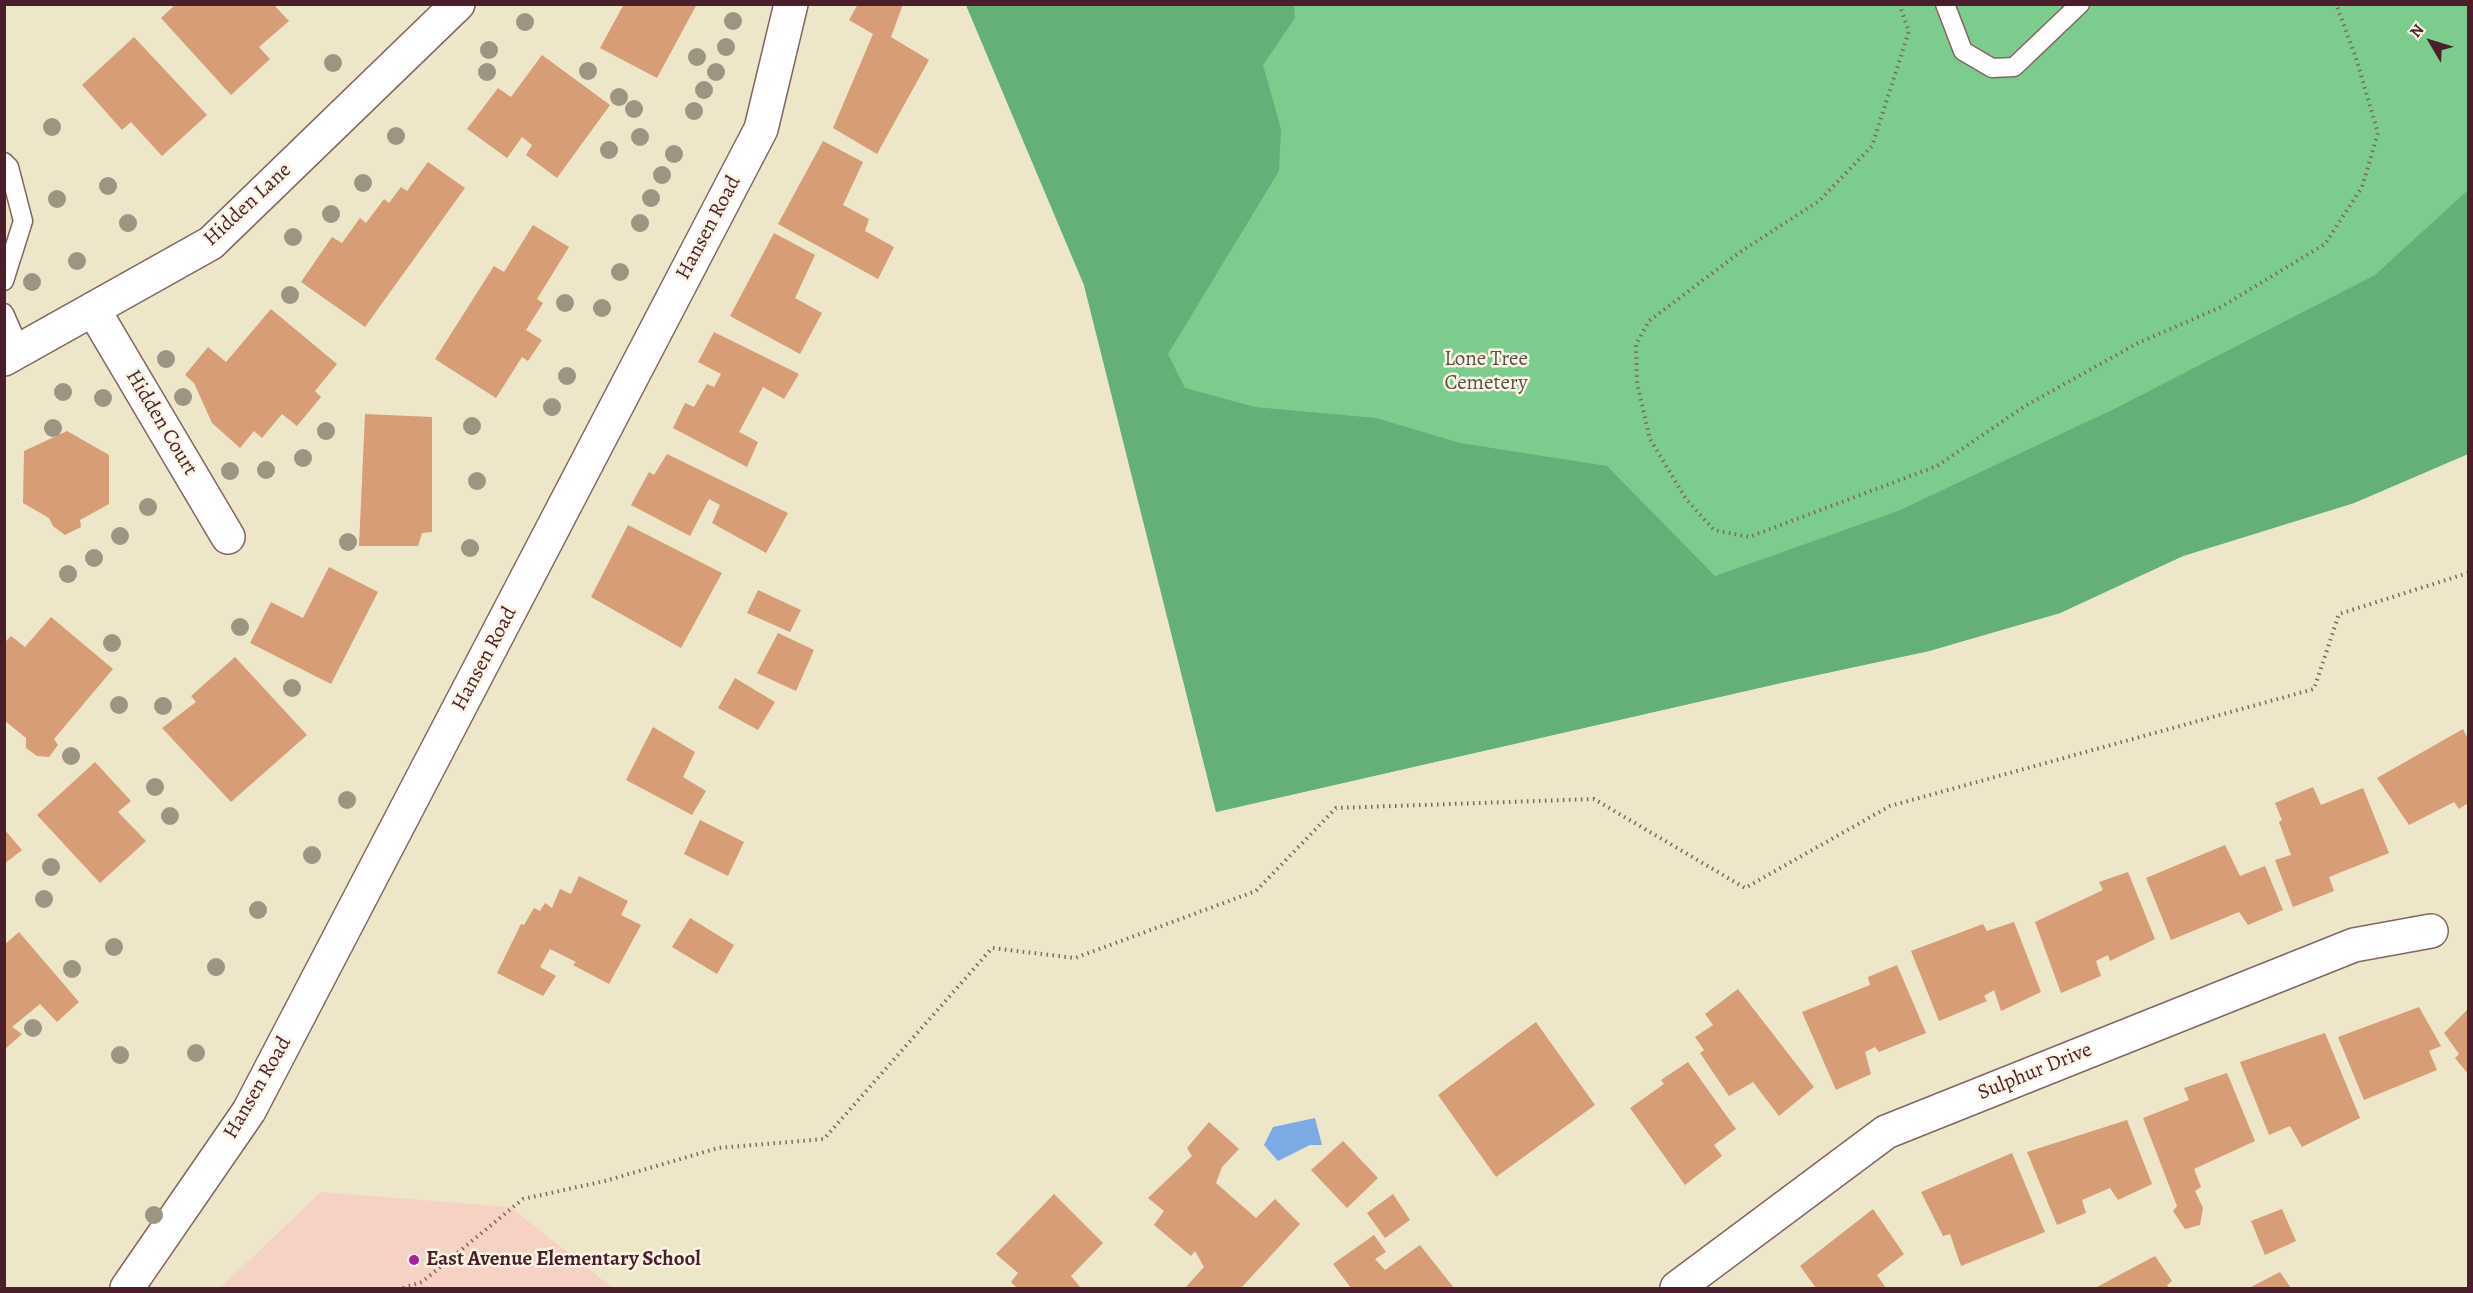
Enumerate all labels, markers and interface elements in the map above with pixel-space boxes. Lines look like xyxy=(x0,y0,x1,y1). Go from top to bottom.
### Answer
north arrow xyxy=(2401,12,2461,72)
text: N xyxy=(2405,20,2429,42)
street label: Hidden Lane xyxy=(199,158,297,252)
street label: Hansen Road xyxy=(671,172,747,284)
park label: Lone Tree Cemetery xyxy=(1444,347,1528,397)
street label: Hidden Court xyxy=(120,366,202,480)
street label: Hansen Road xyxy=(447,603,523,715)
street label: Hansen Road xyxy=(219,1032,297,1144)
street label: Sulphur Drive xyxy=(1974,1038,2096,1106)
place label: East Avenue Elementary School xyxy=(426,1247,701,1273)
marker: East Avenue Elementary School xyxy=(407,1253,421,1267)

